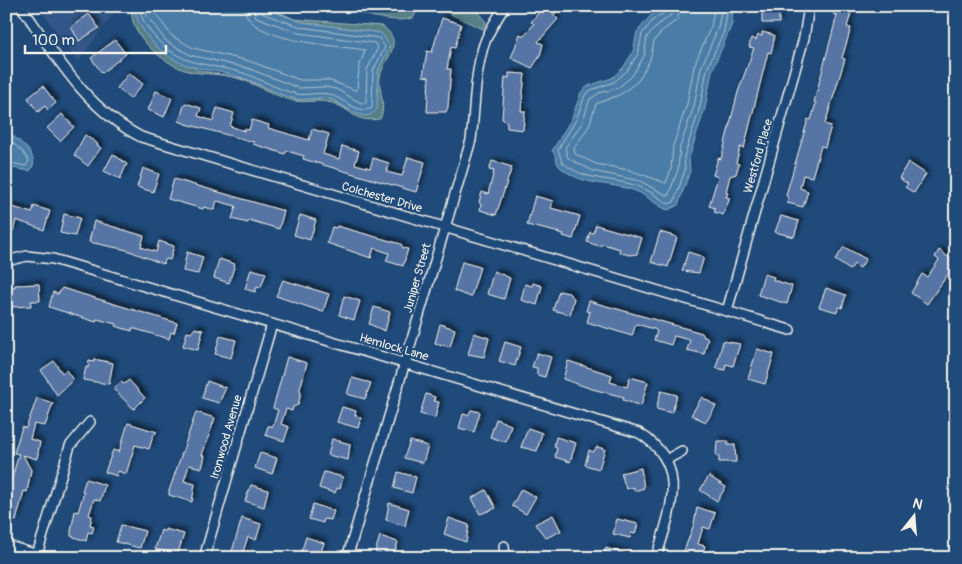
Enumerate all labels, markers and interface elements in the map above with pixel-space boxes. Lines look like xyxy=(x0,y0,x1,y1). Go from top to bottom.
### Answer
scale bar xyxy=(25,22,166,54)
text: 100 m xyxy=(32,31,75,50)
street label: Westford Place xyxy=(741,117,776,195)
street label: Colchester Drive xyxy=(340,179,424,216)
street label: Juniper Street xyxy=(400,241,435,315)
street label: Hemlock Lane xyxy=(358,330,430,365)
street label: Ironwood Avenue xyxy=(207,393,246,481)
north arrow xyxy=(890,492,940,542)
text: N xyxy=(911,495,925,514)

